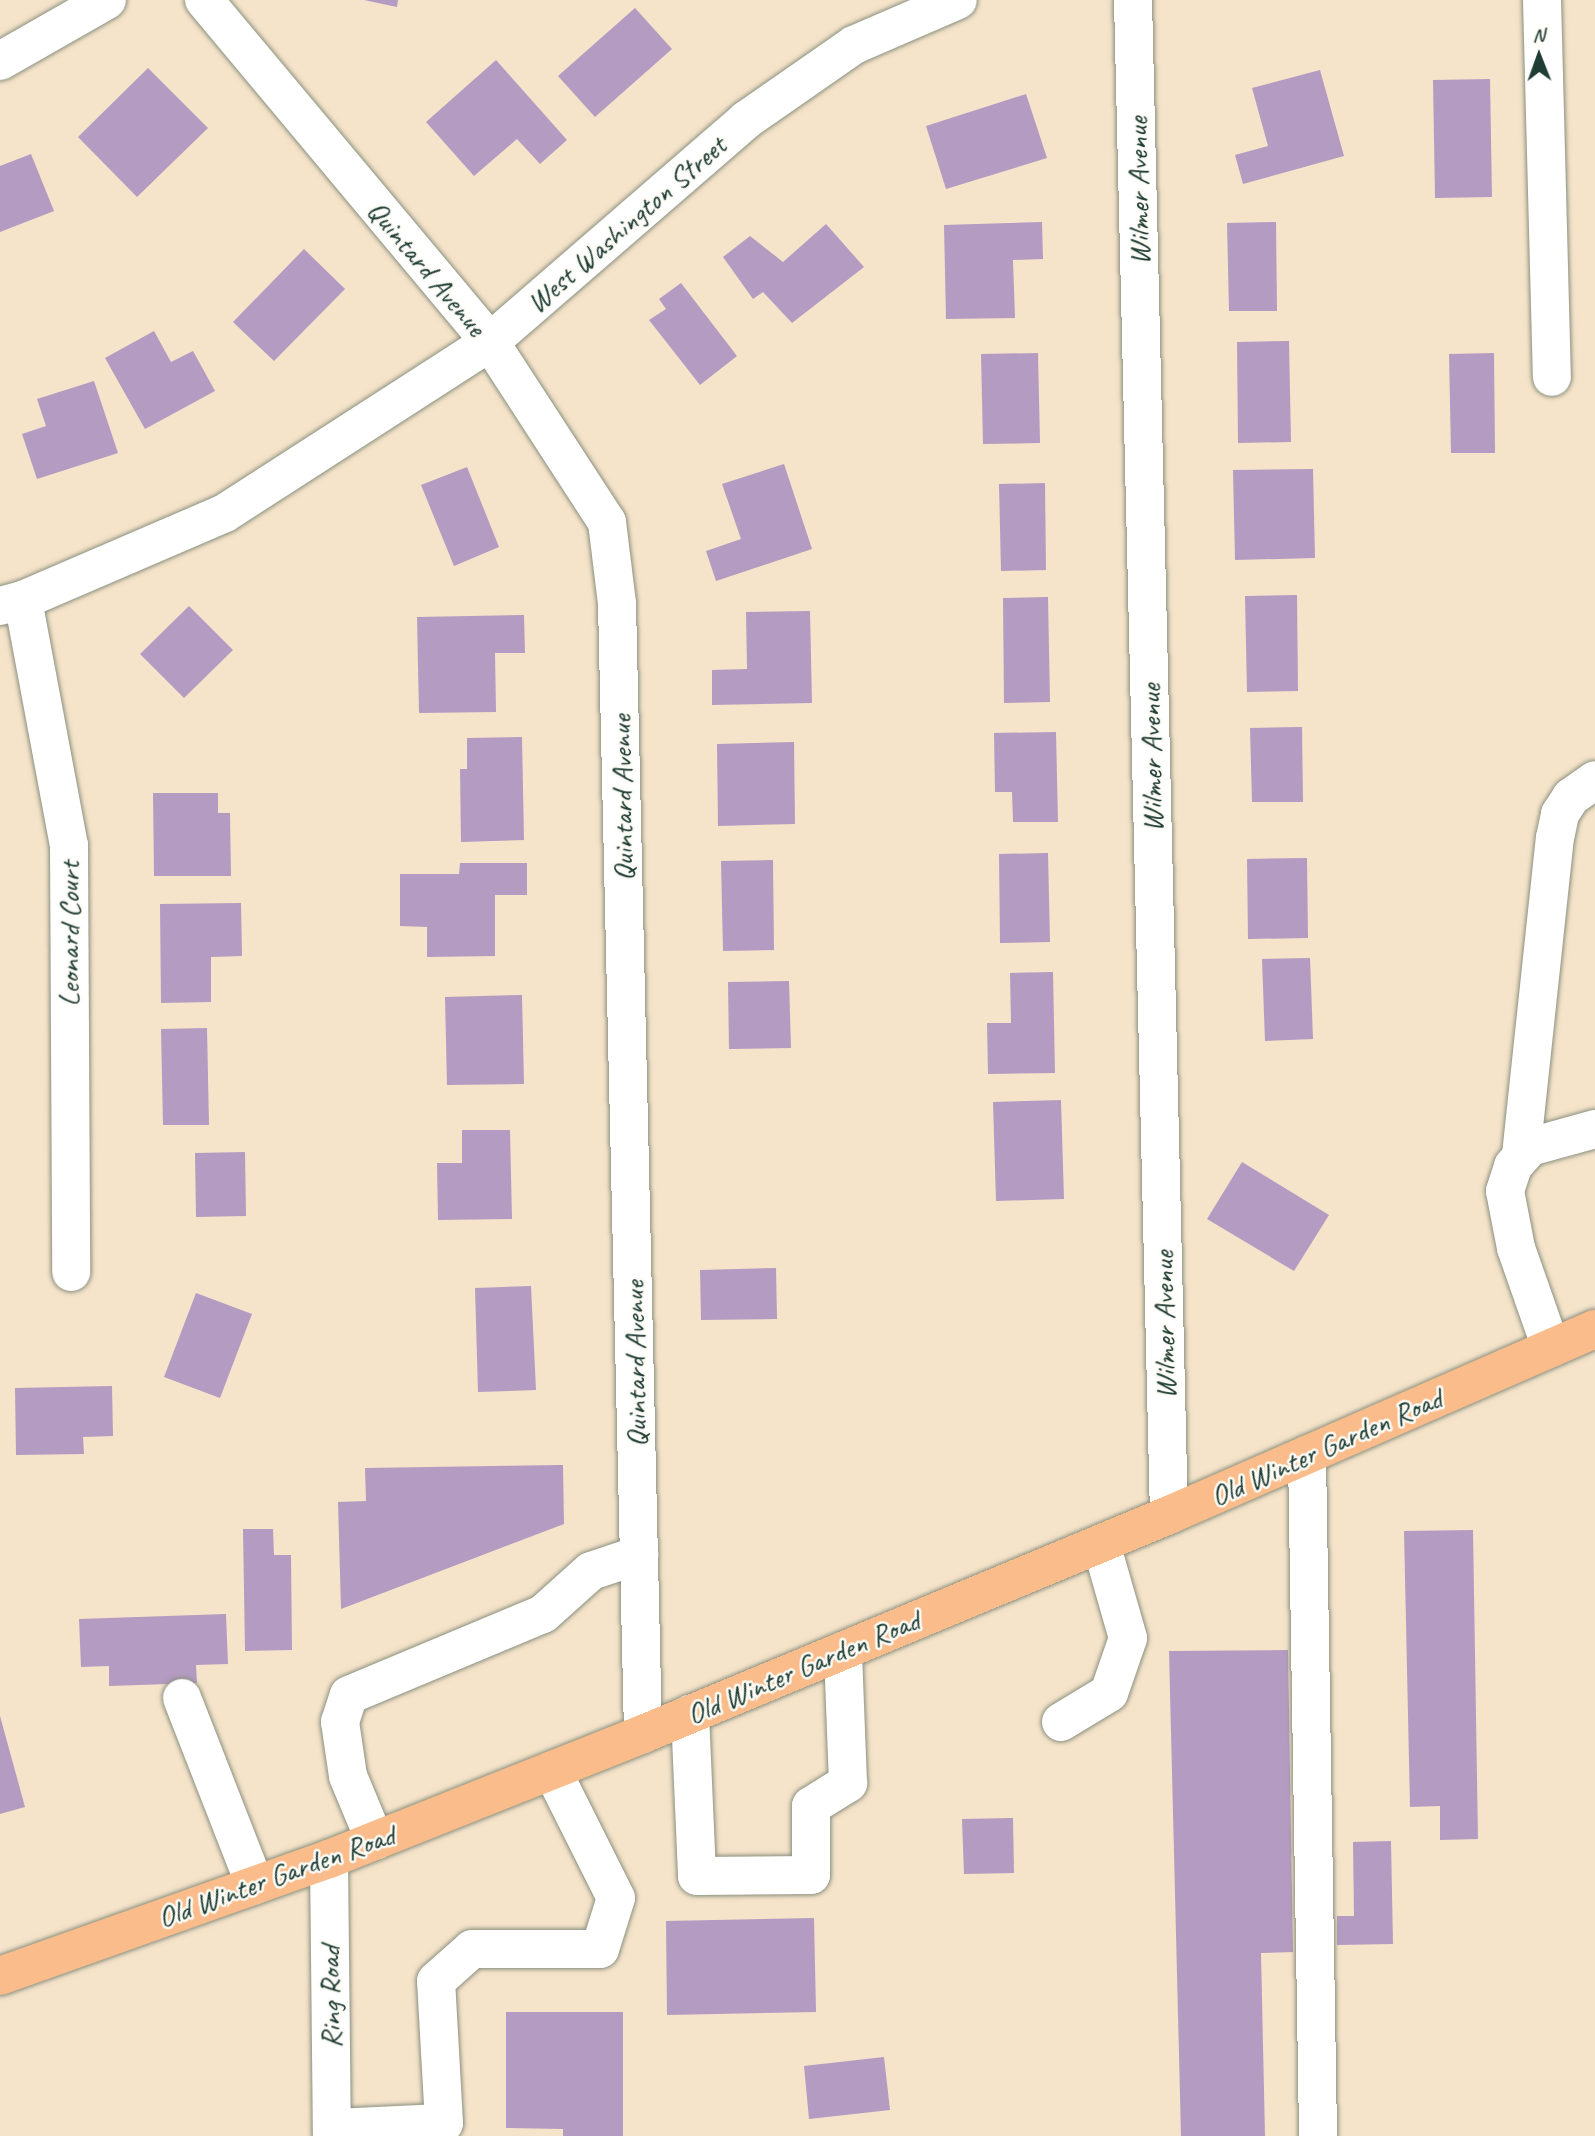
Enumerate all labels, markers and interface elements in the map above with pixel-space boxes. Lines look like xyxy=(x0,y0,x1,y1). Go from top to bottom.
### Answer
north arrow xyxy=(1504,21,1574,91)
text: N xyxy=(1533,23,1545,47)
street label: Wilmer Avenue xyxy=(1119,117,1157,265)
street label: West Washington Street xyxy=(518,127,734,321)
street label: Quintard Avenue xyxy=(360,193,494,343)
street label: Wilmer Avenue xyxy=(1132,684,1170,832)
street label: Quintard Avenue xyxy=(603,715,641,881)
street label: Leonard Court xyxy=(51,861,87,1007)
street label: Wilmer Avenue xyxy=(1145,1251,1183,1399)
street label: Quintard Avenue xyxy=(616,1281,654,1447)
street label: Old Winter Garden Road xyxy=(1204,1380,1448,1514)
street label: Old Winter Garden Road xyxy=(681,1602,925,1732)
street label: Old Winter Garden Road xyxy=(152,1816,400,1936)
street label: Ring Road xyxy=(311,1945,349,2049)

